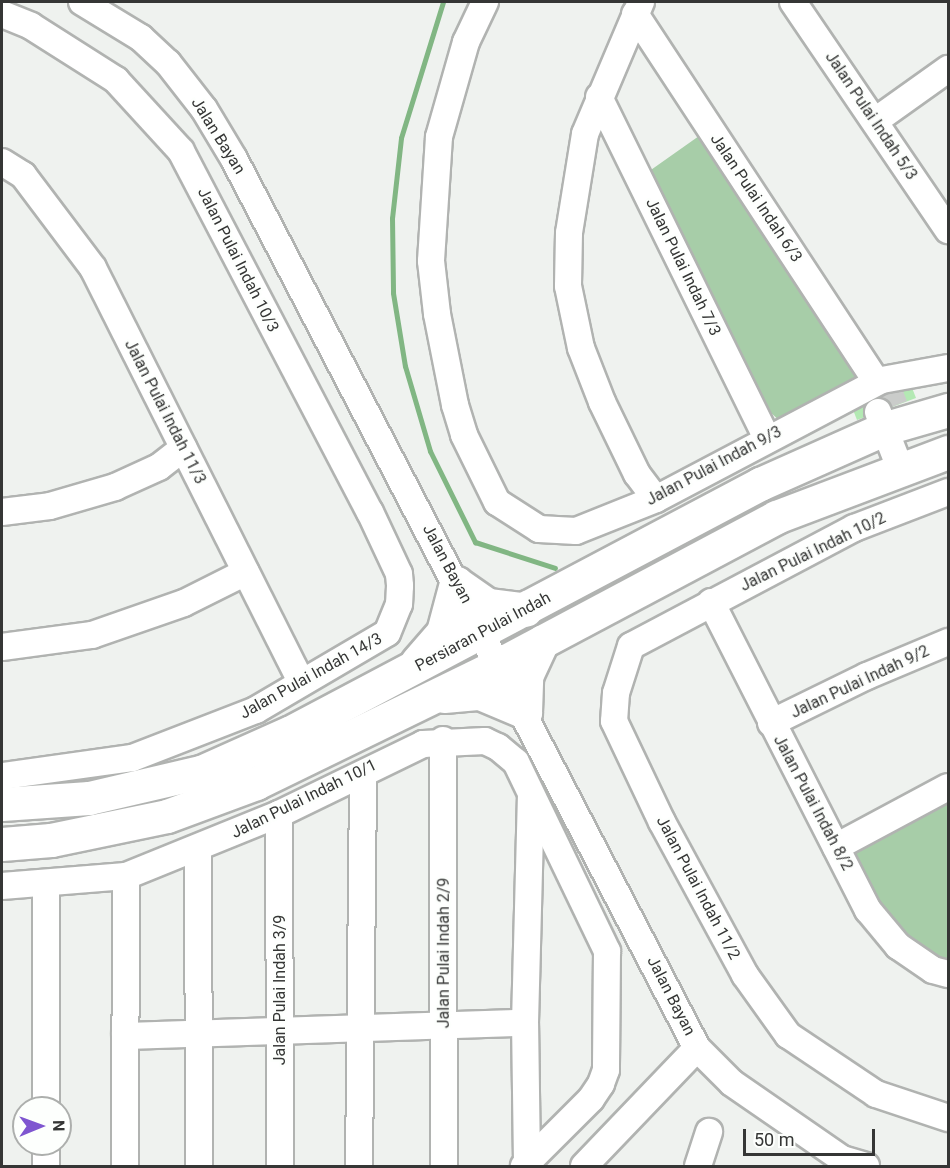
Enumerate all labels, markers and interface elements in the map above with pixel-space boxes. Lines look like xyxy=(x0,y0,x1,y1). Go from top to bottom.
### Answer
street label: Jalan Pulai Indah 5/3 xyxy=(821,48,921,184)
street label: Jalan Bayan xyxy=(187,94,249,178)
street label: Jalan Pulai Indah 6/3 xyxy=(706,130,806,266)
street label: Jalan Pulai Indah 10/3 xyxy=(193,185,283,335)
street label: Jalan Pulai Indah 7/3 xyxy=(641,195,725,339)
street label: Jalan Pulai Indah 11/3 xyxy=(120,337,210,487)
street label: Jalan Pulai Indah 9/3 xyxy=(643,422,785,510)
street label: Jalan Pulai Indah 10/2 xyxy=(737,508,889,596)
street label: Jalan Bayan xyxy=(418,521,476,607)
street label: Persiaran Pulai Indah xyxy=(412,588,554,676)
street label: Jalan Pulai Indah 14/3 xyxy=(237,629,385,723)
street label: Jalan Pulai Indah 9/2 xyxy=(788,641,932,723)
street label: Jalan Pulai Indah 8/2 xyxy=(769,732,857,874)
street label: Jalan Pulai Indah 10/1 xyxy=(228,755,380,843)
street label: Jalan Pulai Indah 11/2 xyxy=(652,813,744,963)
street label: Jalan Pulai Indah 2/9 xyxy=(434,878,454,1028)
street label: Jalan Pulai Indah 3/9 xyxy=(270,915,290,1065)
street label: Jalan Bayan xyxy=(643,953,699,1039)
north arrow xyxy=(12,1096,72,1156)
scale bar xyxy=(746,1117,878,1155)
text: N xyxy=(49,1120,68,1132)
text: 50 m xyxy=(754,1129,794,1150)

